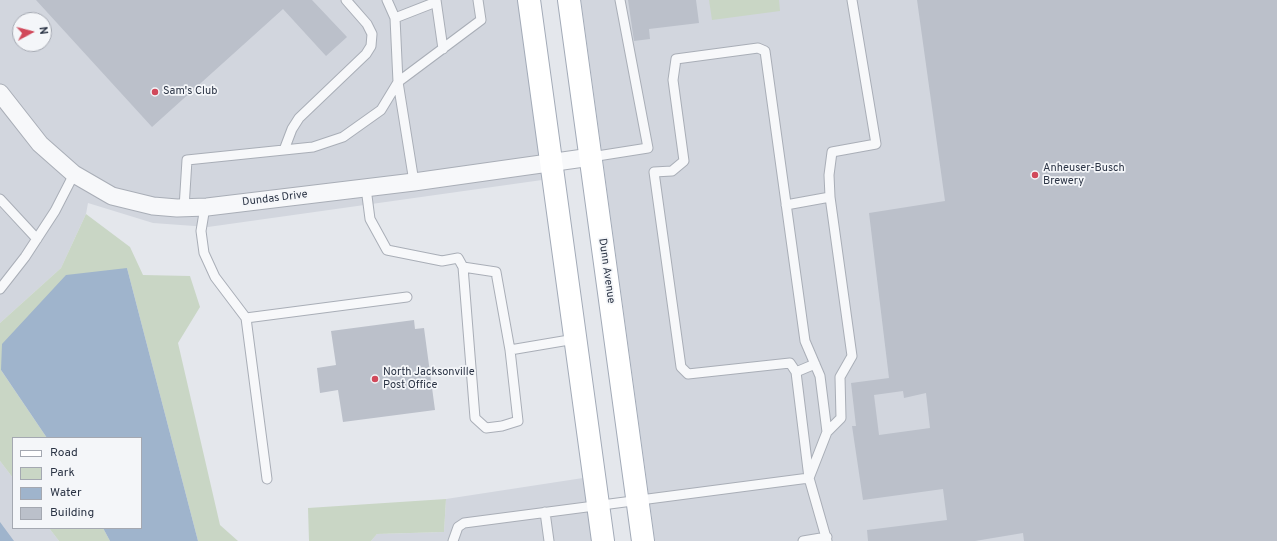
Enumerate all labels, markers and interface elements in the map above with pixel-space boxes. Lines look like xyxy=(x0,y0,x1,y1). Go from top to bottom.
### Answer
north arrow xyxy=(12,12,52,52)
text: N xyxy=(35,26,50,35)
place label: Sam's Club xyxy=(163,85,217,99)
marker: Sam's Club xyxy=(150,87,160,97)
place label: Anheuser-Busch Brewery xyxy=(1043,162,1125,188)
marker: Anheuser-Busch Brewery xyxy=(1030,170,1040,180)
street label: Dundas Drive xyxy=(241,188,309,210)
street label: Dunn Avenue xyxy=(595,238,617,304)
place label: North Jacksonville Post Office xyxy=(383,366,475,392)
marker: North Jacksonville Post Office xyxy=(370,374,380,384)
legend xyxy=(12,437,142,529)
text: Road xyxy=(50,445,78,461)
text: Park xyxy=(50,465,75,481)
text: Water xyxy=(50,485,82,501)
text: Building xyxy=(50,505,94,521)

